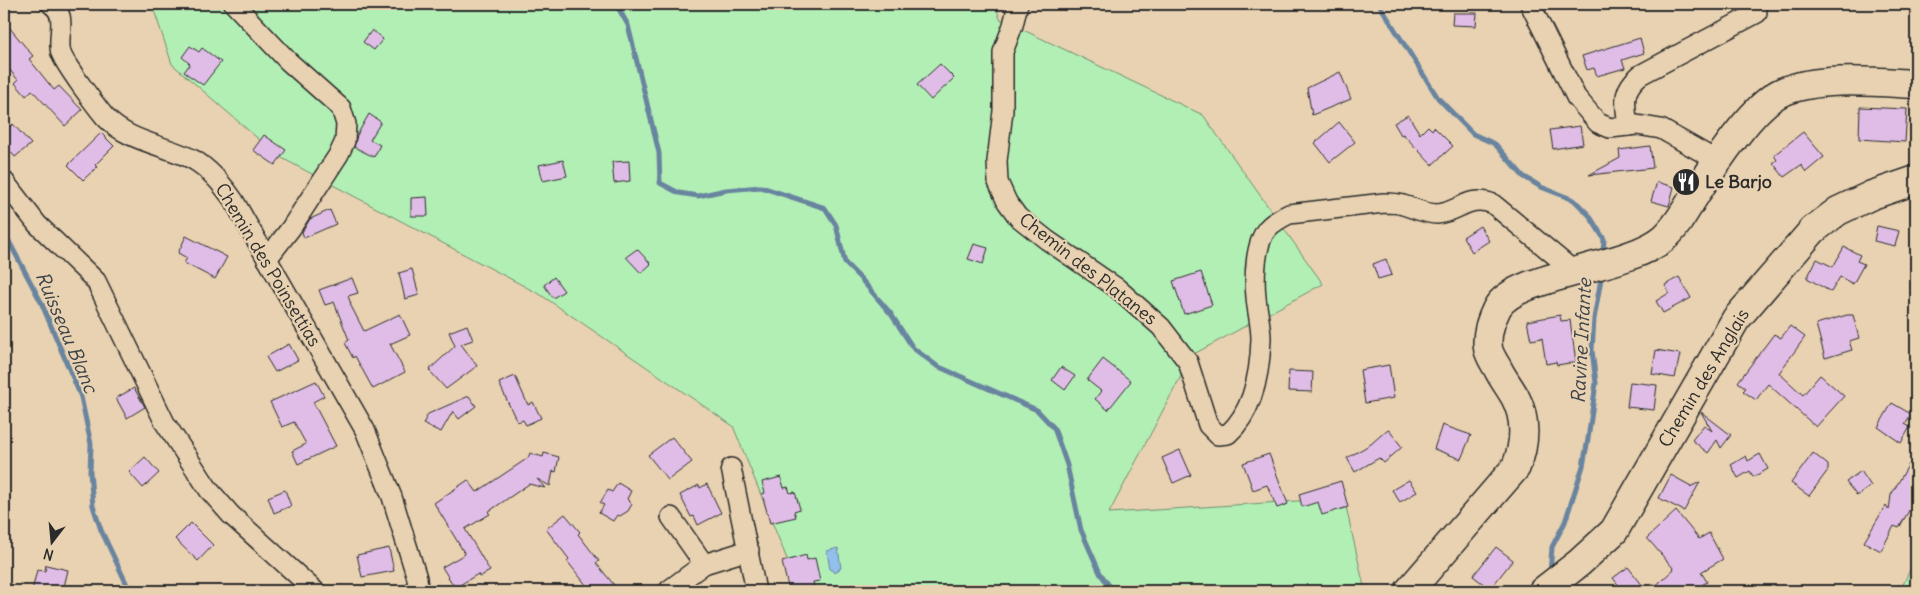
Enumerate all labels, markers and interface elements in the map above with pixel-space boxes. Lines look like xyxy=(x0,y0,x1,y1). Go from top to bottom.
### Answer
restaurant icon: Le Barjo xyxy=(1671,167,1701,197)
place label: Le Barjo xyxy=(1705,170,1772,193)
street label: Chemin des Poinsettias xyxy=(210,179,326,351)
street label: Chemin des Platanes xyxy=(1015,208,1162,330)
water label: Ruisseau Blanc xyxy=(31,268,104,397)
water label: Ravine Infante xyxy=(1566,276,1596,404)
street label: Chemin des Anglais xyxy=(1653,304,1754,451)
north arrow xyxy=(28,518,78,568)
text: N xyxy=(41,545,56,564)

